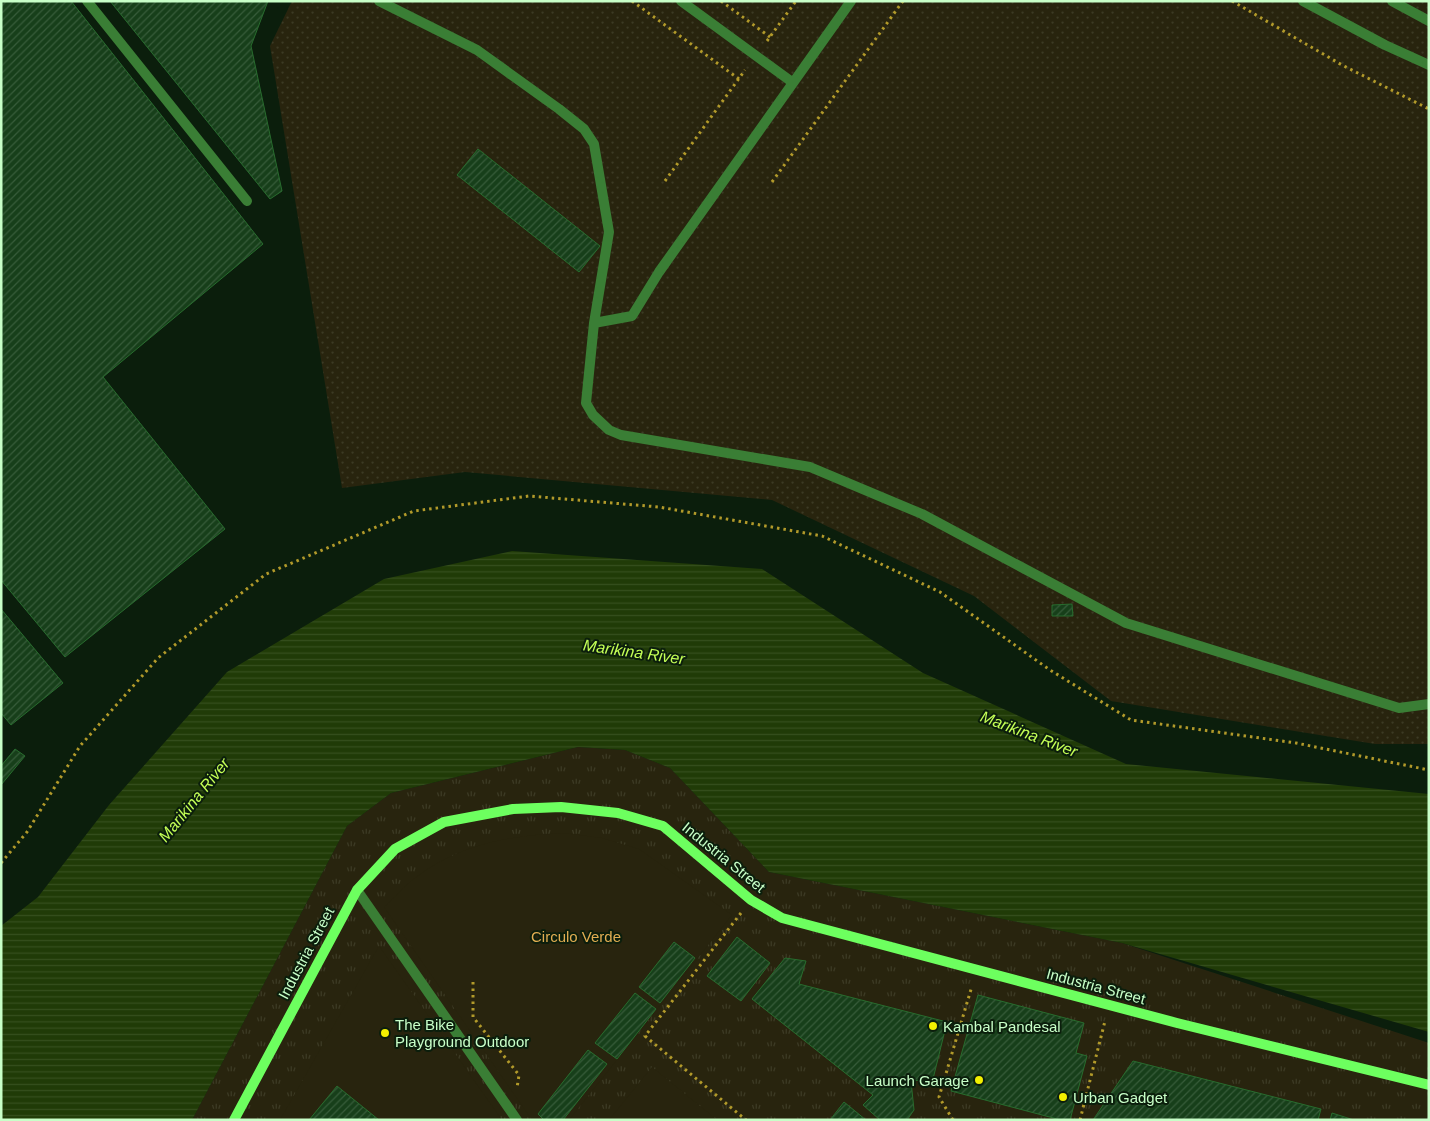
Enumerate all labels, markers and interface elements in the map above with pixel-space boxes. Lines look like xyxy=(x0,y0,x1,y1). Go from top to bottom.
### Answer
water label: Marikina River xyxy=(582,636,686,668)
water label: Marikina River xyxy=(978,708,1080,760)
water label: Marikina River xyxy=(155,754,233,845)
street label: Industria Street xyxy=(679,818,770,896)
street label: Industria Street xyxy=(275,903,338,1002)
park label: Circulo Verde xyxy=(531,928,621,945)
street label: Industria Street xyxy=(1045,965,1148,1008)
place label: The Bike Playground Outdoor xyxy=(395,1016,529,1050)
place label: Kambal Pandesal xyxy=(943,1018,1061,1035)
marker: Kambal Pandesal xyxy=(927,1020,939,1032)
marker: The Bike Playground Outdoor xyxy=(379,1027,391,1039)
place label: Launch Garage xyxy=(866,1072,969,1089)
marker: Launch Garage xyxy=(973,1074,985,1086)
place label: Urban Gadget xyxy=(1073,1089,1168,1106)
marker: Urban Gadget xyxy=(1057,1091,1069,1103)

